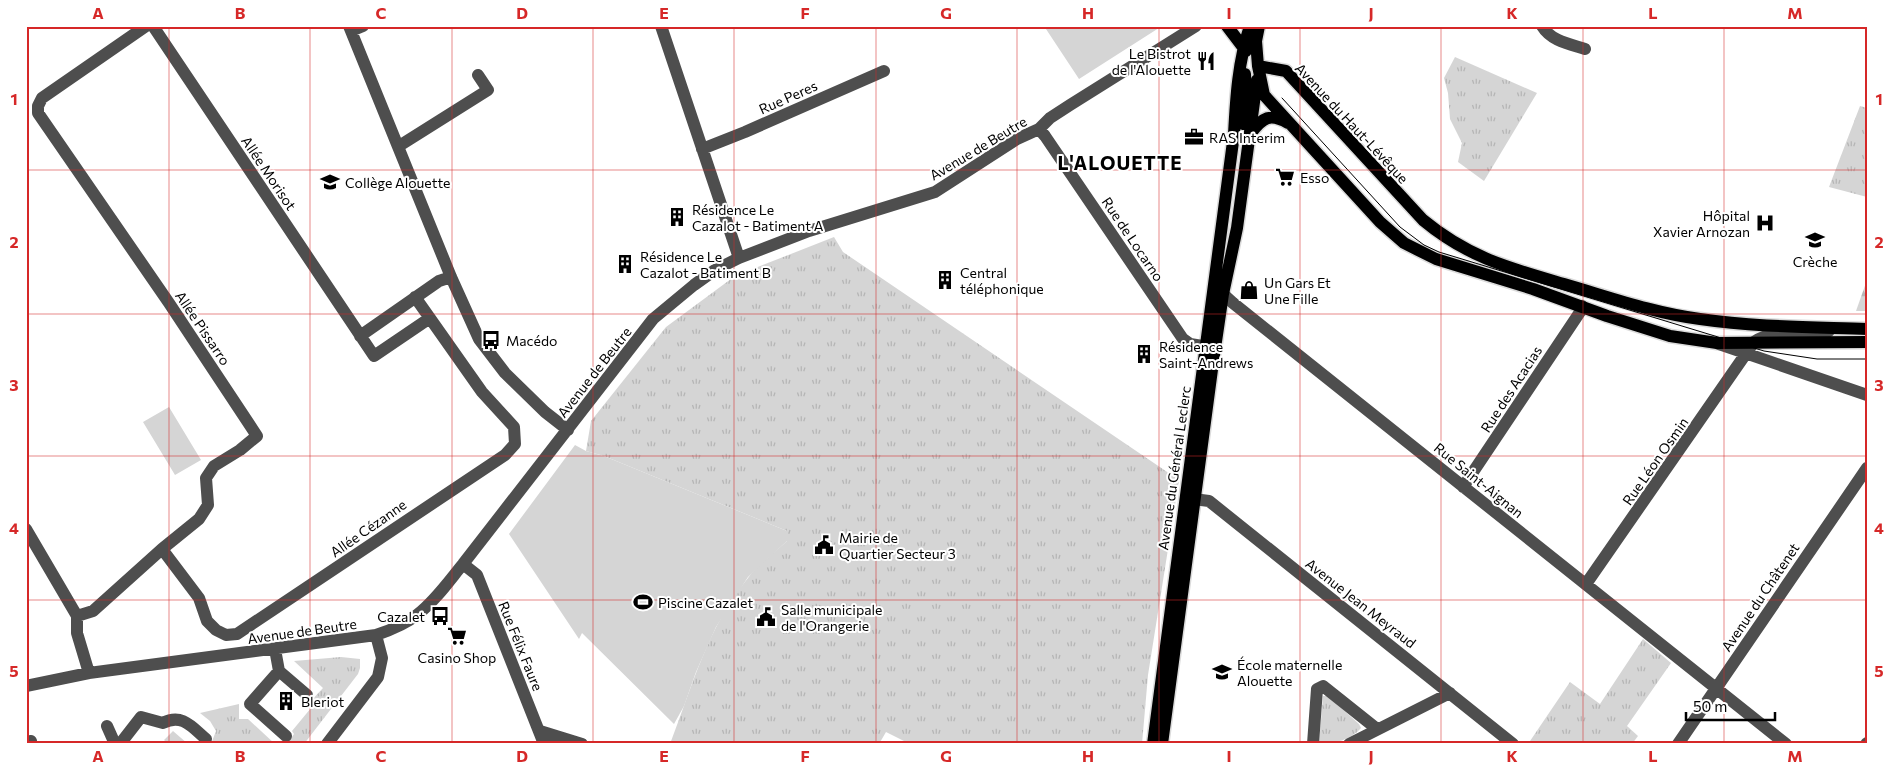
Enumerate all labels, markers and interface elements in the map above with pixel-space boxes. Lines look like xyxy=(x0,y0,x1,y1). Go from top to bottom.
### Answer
text: A xyxy=(92,3,104,22)
text: B xyxy=(235,3,246,22)
text: C xyxy=(376,3,387,22)
text: D xyxy=(516,3,528,22)
text: E xyxy=(659,3,669,22)
text: F xyxy=(800,3,810,22)
text: G xyxy=(940,3,952,22)
text: H xyxy=(1082,3,1094,22)
text: I xyxy=(1226,3,1232,22)
text: J xyxy=(1368,3,1374,22)
text: K xyxy=(1506,3,1518,22)
text: L xyxy=(1648,3,1658,22)
text: M xyxy=(1787,3,1803,22)
place label: Le Bistrot de l'Alouette xyxy=(1112,45,1191,78)
restaurant icon: Le Bistrot de l'Alouette xyxy=(1195,50,1217,72)
street label: Avenue du Haut-Lévêque xyxy=(1292,59,1412,187)
street label: Rue Peres xyxy=(756,77,820,117)
text: 1 xyxy=(10,89,18,108)
text: 1 xyxy=(1875,89,1883,108)
street label: Avenue de Beutre xyxy=(926,112,1030,184)
office icon: RAS Interim xyxy=(1183,126,1205,148)
place label: RAS Interim xyxy=(1209,129,1285,146)
street label: Allée Morisot xyxy=(238,133,300,213)
district label: L'ALOUETTE xyxy=(1057,151,1183,174)
supermarket icon: Esso xyxy=(1274,166,1296,188)
place label: Esso xyxy=(1300,169,1329,186)
school or university icon: Collège Alouette xyxy=(319,171,341,193)
place label: Collège Alouette xyxy=(345,174,450,191)
street label: Rue de Locarno xyxy=(1099,194,1167,284)
place label: Résidence Le Cazalot - Batiment A xyxy=(692,201,824,234)
building icon: Résidence Le Cazalot - Batiment A xyxy=(666,206,688,228)
place label: Hôpital Xavier Arnozan xyxy=(1653,207,1750,240)
hospital icon: Hôpital Xavier Arnozan xyxy=(1754,212,1776,234)
school or university icon: Crèche xyxy=(1804,229,1826,251)
text: 2 xyxy=(9,232,19,251)
text: 2 xyxy=(1874,232,1884,251)
place label: Résidence Le Cazalot - Batiment B xyxy=(640,248,771,281)
building icon: Résidence Le Cazalot - Batiment B xyxy=(614,253,636,275)
place label: Crèche xyxy=(1793,253,1837,270)
place label: Central téléphonique xyxy=(960,264,1044,297)
building icon: Central téléphonique xyxy=(934,269,956,291)
place label: Un Gars Et Une Fille xyxy=(1264,274,1331,307)
shop icon: Un Gars Et Une Fille xyxy=(1238,279,1260,301)
street label: Allée Pissarro xyxy=(172,288,234,368)
street label: Avenue de Beutre xyxy=(553,323,635,421)
bus stop icon: Macédo xyxy=(480,329,502,351)
place label: Macédo xyxy=(506,332,557,349)
place label: Résidence Saint-Andrews xyxy=(1159,338,1253,371)
building icon: Résidence Saint-Andrews xyxy=(1133,343,1155,365)
street label: Rue des Acacias xyxy=(1477,343,1545,435)
text: 3 xyxy=(9,375,19,394)
text: 3 xyxy=(1874,375,1884,394)
street label: Avenue du Général Leclerc xyxy=(1154,385,1194,551)
street label: Rue Léon Osmin xyxy=(1618,414,1692,508)
street label: Rue Saint-Aignan xyxy=(1431,439,1527,521)
street label: Allée Cézanne xyxy=(327,496,409,560)
text: 4 xyxy=(9,518,19,537)
text: 4 xyxy=(1874,518,1884,537)
place label: Mairie de Quartier Secteur 3 xyxy=(839,529,956,562)
public building icon: Mairie de Quartier Secteur 3 xyxy=(813,534,835,556)
street label: Avenue du Châtenet xyxy=(1717,539,1803,654)
street label: Avenue Jean Meyraud xyxy=(1302,555,1420,651)
sports icon: Piscine Cazalet xyxy=(632,591,654,613)
place label: Piscine Cazalet xyxy=(658,594,753,611)
street label: Rue Félix Faure xyxy=(495,599,547,693)
place label: Salle municipale de l'Orangerie xyxy=(781,601,882,634)
bus stop icon: Cazalet xyxy=(429,605,451,627)
public building icon: Salle municipale de l'Orangerie xyxy=(755,606,777,628)
place label: Cazalet xyxy=(377,608,425,625)
street label: Avenue de Beutre xyxy=(246,615,358,647)
supermarket icon: Casino Shop xyxy=(446,625,468,647)
place label: Casino Shop xyxy=(418,649,496,666)
place label: École maternelle Alouette xyxy=(1237,656,1342,689)
text: 5 xyxy=(9,661,19,680)
school or university icon: École maternelle Alouette xyxy=(1211,661,1233,683)
text: 5 xyxy=(1874,661,1884,680)
building icon: Bleriot xyxy=(275,690,297,712)
scale bar xyxy=(1686,690,1774,722)
place label: Bleriot xyxy=(301,693,344,710)
text: 50 m xyxy=(1693,697,1727,715)
text: A xyxy=(92,746,104,765)
text: B xyxy=(235,746,246,765)
text: C xyxy=(376,746,387,765)
text: D xyxy=(516,746,528,765)
text: E xyxy=(659,746,669,765)
text: F xyxy=(800,746,810,765)
text: G xyxy=(940,746,952,765)
text: H xyxy=(1082,746,1094,765)
text: I xyxy=(1226,746,1232,765)
text: J xyxy=(1368,746,1374,765)
text: K xyxy=(1506,746,1518,765)
text: L xyxy=(1648,746,1658,765)
text: M xyxy=(1787,746,1803,765)

